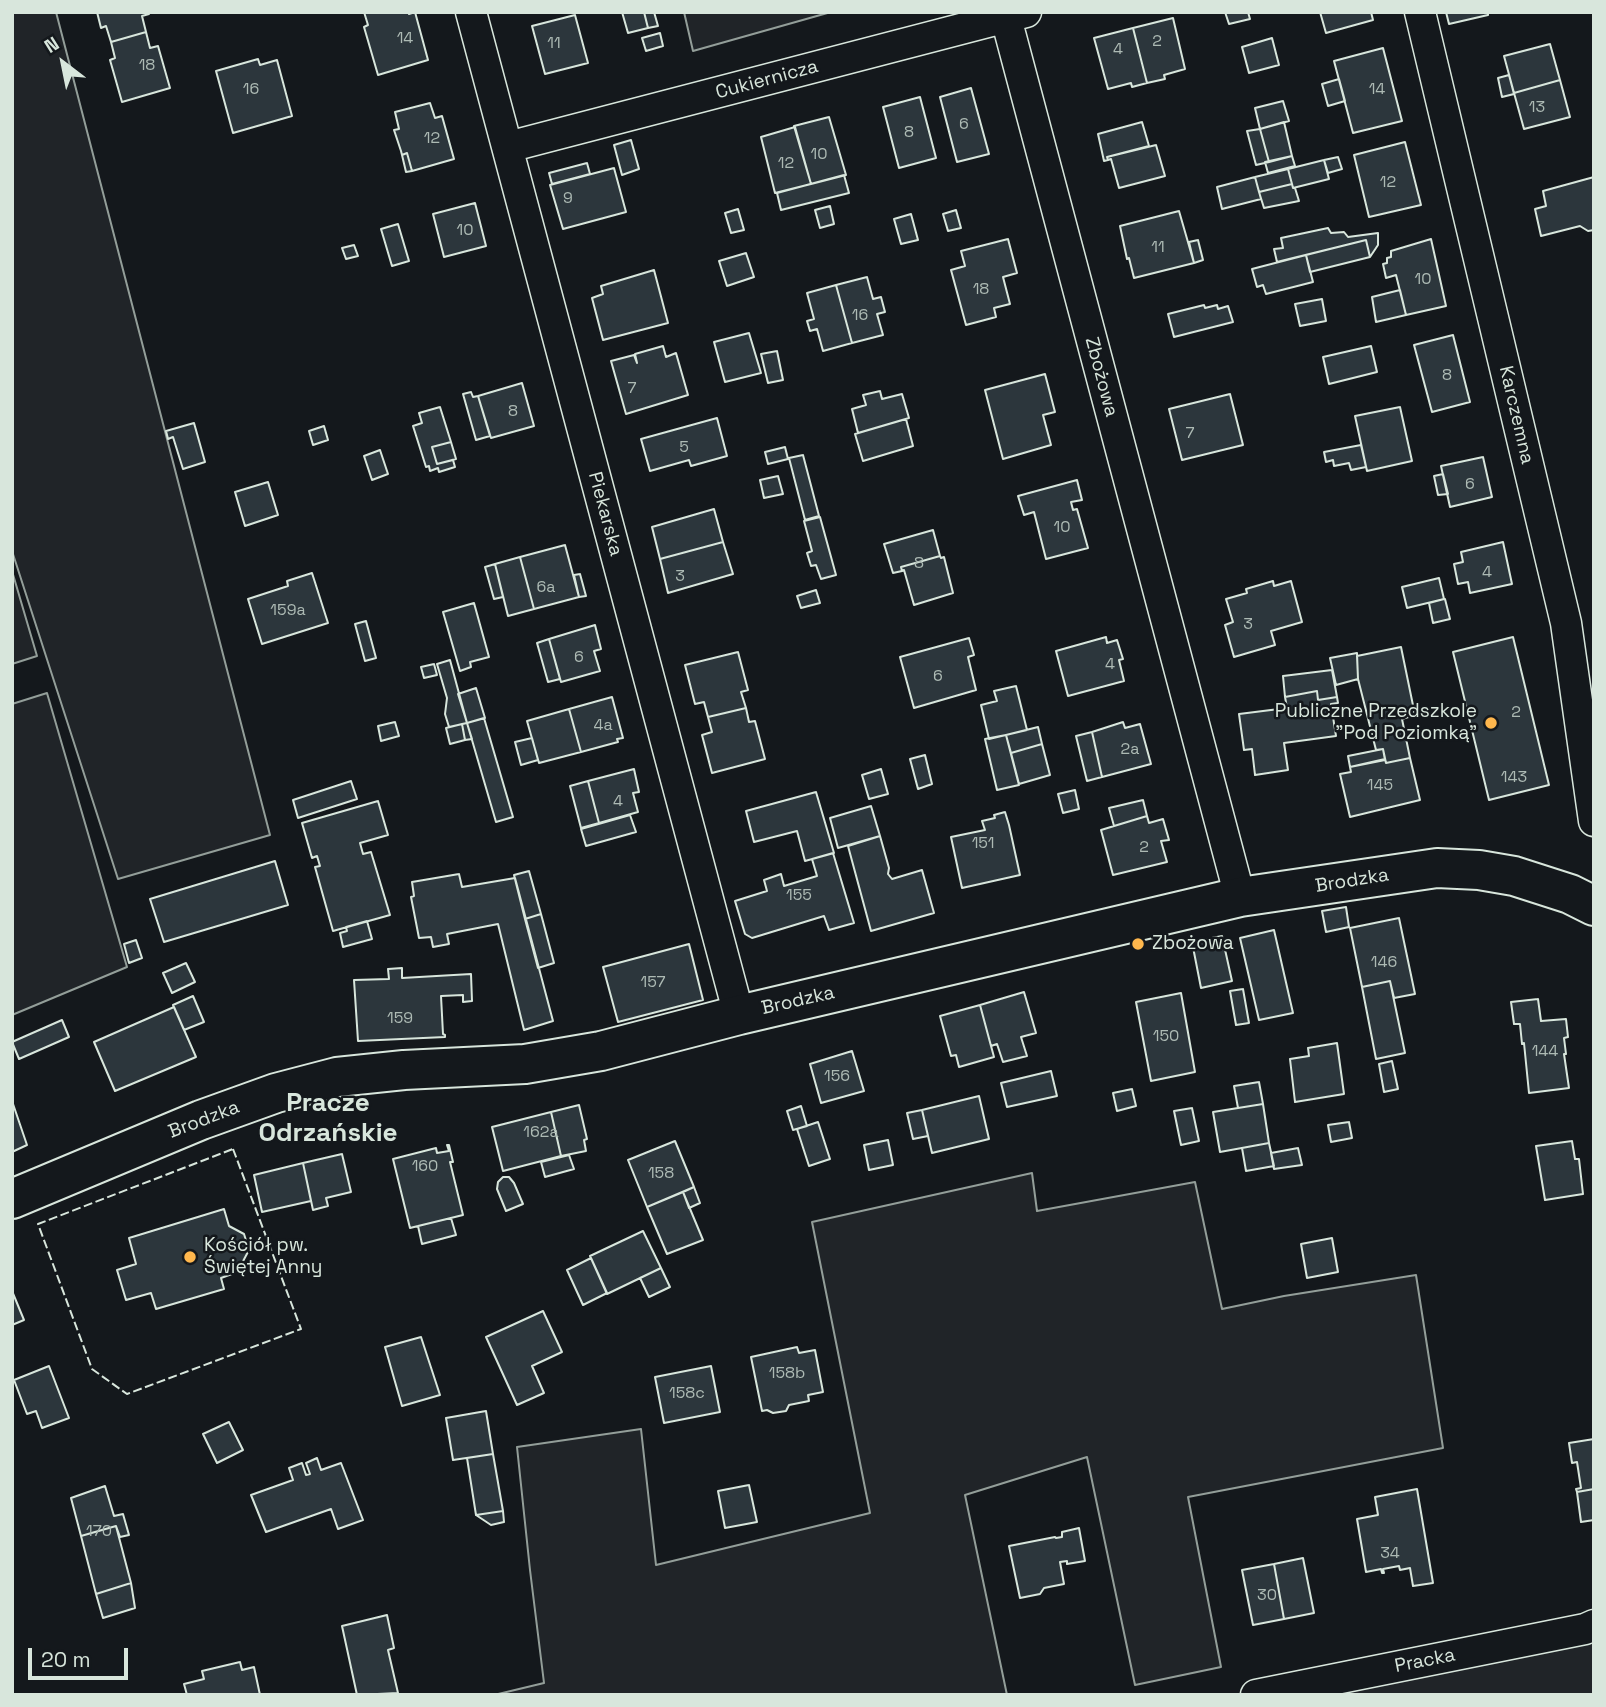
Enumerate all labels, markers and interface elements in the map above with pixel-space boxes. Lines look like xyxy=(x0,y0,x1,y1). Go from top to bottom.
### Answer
north arrow xyxy=(28,28,98,98)
house number: 14 xyxy=(397,29,413,49)
text: N xyxy=(40,31,64,59)
house number: 2 xyxy=(1152,32,1162,52)
house number: 11 xyxy=(547,34,561,54)
house number: 4 xyxy=(1113,40,1123,60)
street label: Cukiernicza xyxy=(713,55,821,105)
house number: 18 xyxy=(139,56,155,76)
house number: 16 xyxy=(243,80,259,100)
house number: 14 xyxy=(1369,80,1385,100)
house number: 13 xyxy=(1529,98,1545,118)
house number: 6 xyxy=(959,115,969,135)
house number: 8 xyxy=(904,123,914,143)
house number: 12 xyxy=(424,129,440,149)
house number: 10 xyxy=(811,145,827,165)
house number: 12 xyxy=(778,154,794,174)
house number: 12 xyxy=(1380,173,1396,193)
house number: 9 xyxy=(563,189,573,209)
house number: 10 xyxy=(457,221,473,241)
house number: 11 xyxy=(1151,238,1165,258)
house number: 10 xyxy=(1415,270,1431,290)
house number: 18 xyxy=(973,280,989,300)
house number: 16 xyxy=(852,306,868,326)
street label: Zbożowa xyxy=(1079,335,1123,419)
street label: Karczemna xyxy=(1494,364,1538,466)
house number: 8 xyxy=(1442,366,1452,386)
house number: 7 xyxy=(627,379,637,399)
house number: 8 xyxy=(508,402,518,422)
house number: 7 xyxy=(1185,424,1195,444)
house number: 5 xyxy=(679,438,689,458)
street label: Piekarska xyxy=(583,469,627,559)
house number: 6 xyxy=(1465,475,1475,495)
house number: 10 xyxy=(1054,518,1070,538)
house number: 8 xyxy=(914,554,924,574)
house number: 4 xyxy=(1482,563,1492,583)
house number: 3 xyxy=(675,567,685,587)
house number: 6a xyxy=(537,578,555,598)
house number: 159a xyxy=(270,601,306,621)
house number: 3 xyxy=(1243,615,1253,635)
house number: 6 xyxy=(574,648,584,668)
house number: 4 xyxy=(1105,655,1115,675)
house number: 6 xyxy=(933,667,943,687)
place label: Publiczne Przedszkole "Pod Poziomką" xyxy=(1275,701,1477,745)
house number: 2 xyxy=(1511,703,1521,723)
marker: Publiczne Przedszkole "Pod Poziomką" xyxy=(1483,715,1499,731)
house number: 4a xyxy=(593,716,613,736)
house number: 2a xyxy=(1121,740,1139,760)
house number: 143 xyxy=(1501,768,1527,788)
house number: 145 xyxy=(1367,776,1393,796)
house number: 4 xyxy=(613,792,623,812)
house number: 151 xyxy=(972,834,994,854)
house number: 2 xyxy=(1139,838,1149,858)
street label: Brodzka xyxy=(1314,864,1390,898)
house number: 155 xyxy=(786,886,812,906)
place label: Zbożowa xyxy=(1152,933,1234,955)
marker: Zbożowa xyxy=(1130,936,1146,952)
house number: 146 xyxy=(1371,953,1397,973)
house number: 157 xyxy=(640,973,666,993)
street label: Brodzka xyxy=(759,982,837,1020)
house number: 159 xyxy=(387,1009,413,1029)
house number: 150 xyxy=(1153,1027,1179,1047)
house number: 144 xyxy=(1532,1042,1558,1062)
house number: 156 xyxy=(824,1067,850,1087)
district label: Pracze Odrzańskie xyxy=(258,1088,398,1150)
street label: Brodzka xyxy=(165,1096,243,1144)
house number: 162a xyxy=(523,1123,559,1143)
house number: 160 xyxy=(412,1157,438,1177)
house number: 158 xyxy=(648,1164,674,1184)
place label: Kościół pw. Świętej Anny xyxy=(204,1235,322,1279)
marker: Kościół pw. Świętej Anny xyxy=(182,1249,198,1265)
house number: 158b xyxy=(769,1364,805,1384)
house number: 158c xyxy=(669,1384,705,1404)
house number: 170 xyxy=(86,1522,112,1542)
house number: 34 xyxy=(1380,1544,1400,1564)
house number: 30 xyxy=(1257,1586,1277,1606)
scale bar xyxy=(32,1634,131,1678)
street label: Pracka xyxy=(1393,1644,1457,1678)
text: 20 m xyxy=(41,1646,91,1673)

